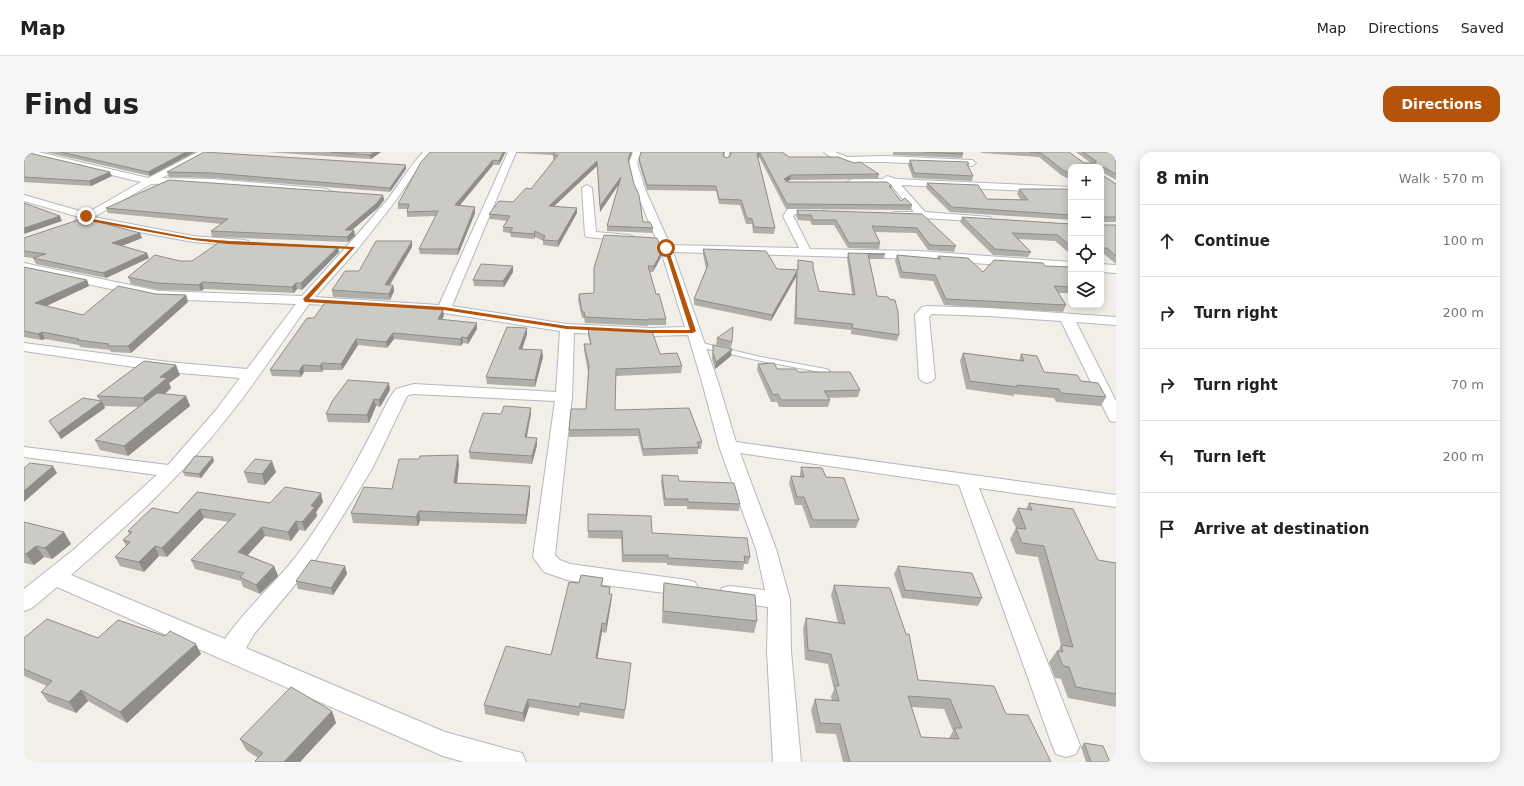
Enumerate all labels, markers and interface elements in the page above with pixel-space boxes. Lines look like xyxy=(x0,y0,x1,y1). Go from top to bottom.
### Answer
text: Map xyxy=(20,17,65,39)
text: Map xyxy=(1317,20,1346,36)
text: Directions xyxy=(1368,20,1439,36)
text: Saved xyxy=(1461,20,1504,36)
button: Directions xyxy=(1383,86,1500,122)
text: Find us xyxy=(24,88,139,121)
map controls xyxy=(1068,164,1104,308)
button: + xyxy=(1068,164,1104,200)
text: 8 min xyxy=(1156,168,1209,188)
text: Walk · 570 m xyxy=(1399,171,1484,186)
button: − xyxy=(1068,200,1104,236)
route end xyxy=(77,207,95,225)
icon: ahead xyxy=(1156,230,1178,252)
text: Continue xyxy=(1194,232,1270,250)
text: 100 m xyxy=(1442,233,1484,248)
button: locate xyxy=(1068,236,1104,272)
route start xyxy=(657,239,675,257)
button: layers xyxy=(1068,272,1104,308)
icon: right xyxy=(1156,302,1178,324)
text: Turn right xyxy=(1194,304,1278,322)
text: 200 m xyxy=(1442,305,1484,320)
icon: right xyxy=(1156,374,1178,396)
text: Turn right xyxy=(1194,376,1278,394)
text: 70 m xyxy=(1451,377,1484,392)
icon: left xyxy=(1156,446,1178,468)
text: Turn left xyxy=(1194,448,1266,466)
text: 200 m xyxy=(1442,449,1484,464)
icon: arrive xyxy=(1156,518,1178,540)
text: Arrive at destination xyxy=(1194,520,1369,538)

